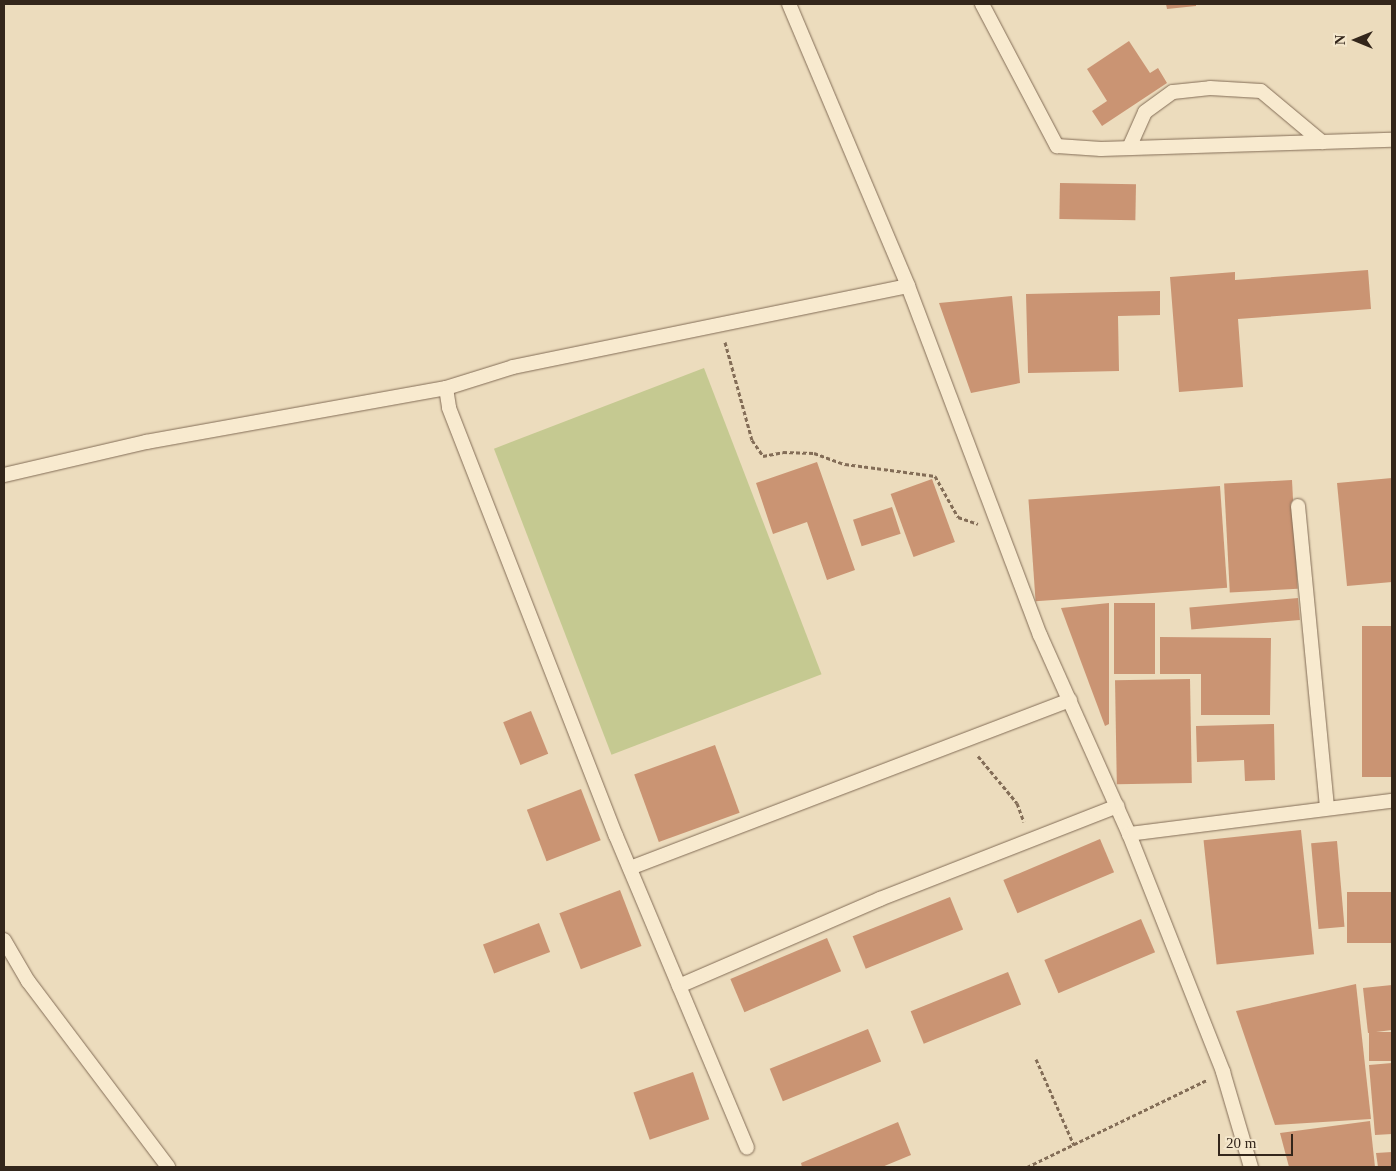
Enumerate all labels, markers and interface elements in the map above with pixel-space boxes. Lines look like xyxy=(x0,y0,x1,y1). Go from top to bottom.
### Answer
north arrow xyxy=(1331,15,1381,65)
text: N xyxy=(1333,35,1348,45)
scale bar xyxy=(1221,1124,1296,1156)
text: 20 m xyxy=(1226,1135,1256,1151)

